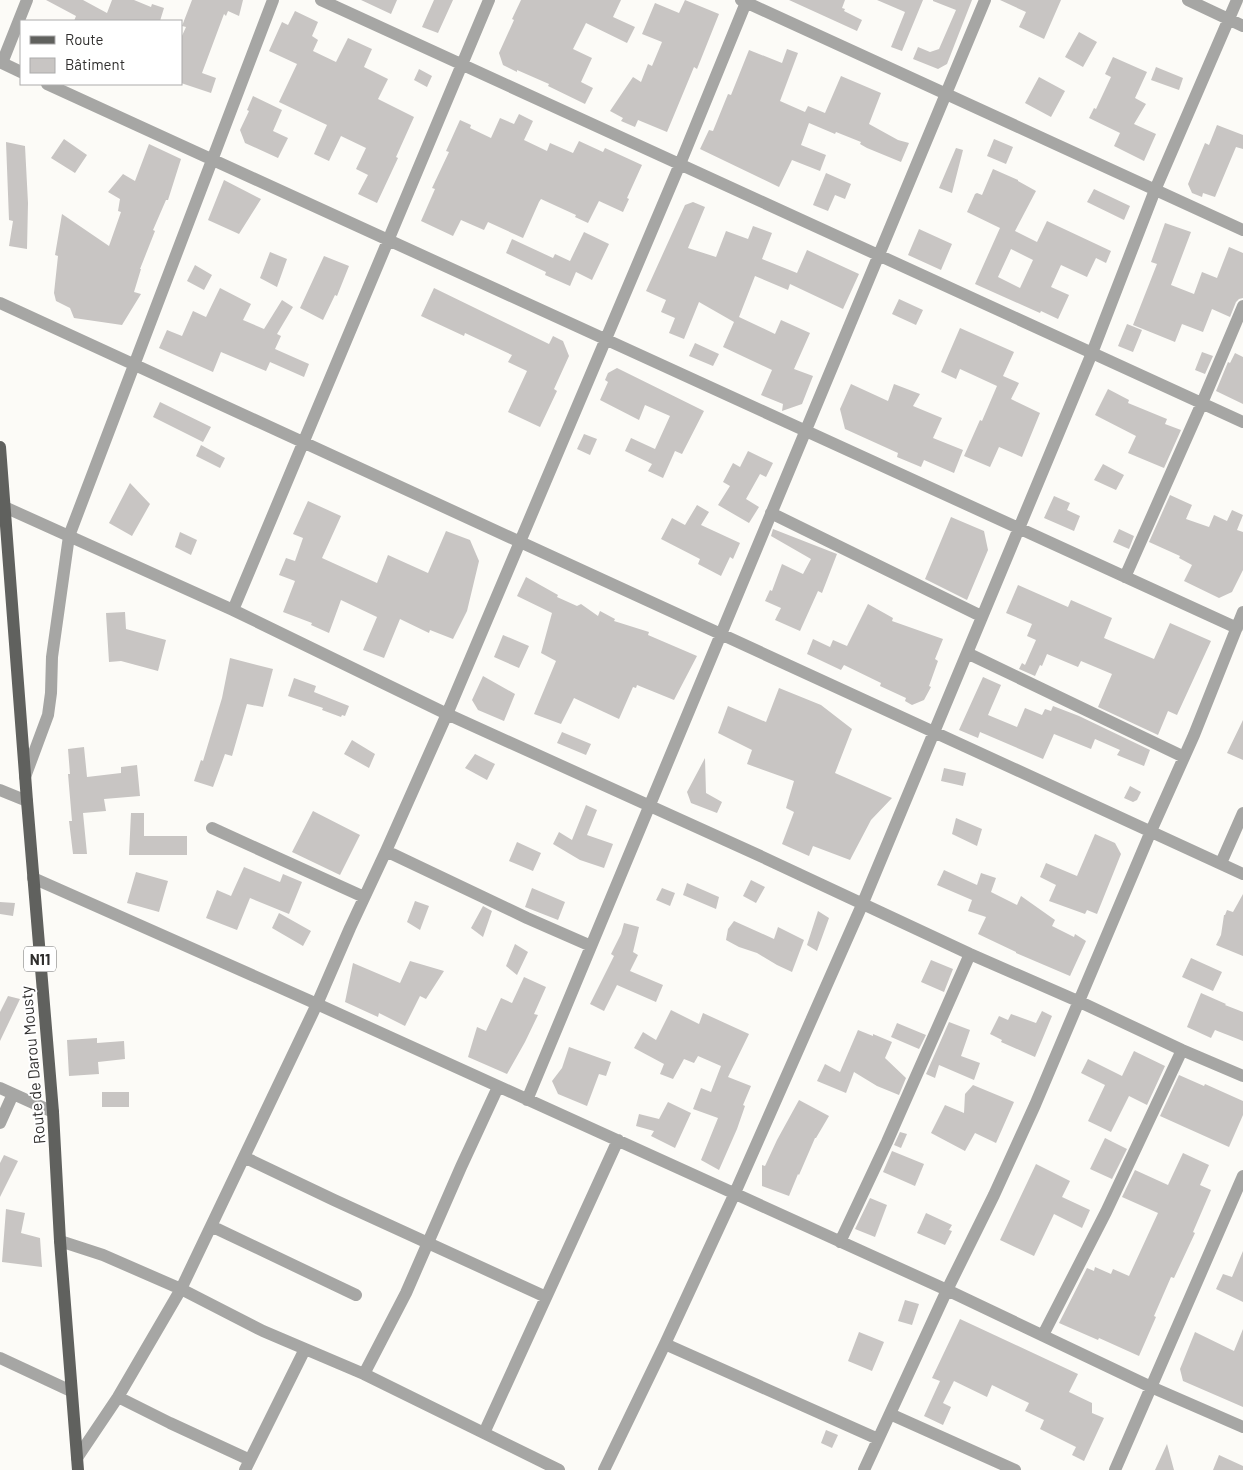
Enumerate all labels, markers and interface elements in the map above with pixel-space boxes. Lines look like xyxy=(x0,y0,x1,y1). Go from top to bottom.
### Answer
legend xyxy=(20,20,182,85)
text: Route xyxy=(65,30,104,48)
text: Bâtiment xyxy=(65,55,125,73)
road number: N11 xyxy=(24,946,56,972)
street label: Route de Darou Mousty xyxy=(16,985,48,1145)

